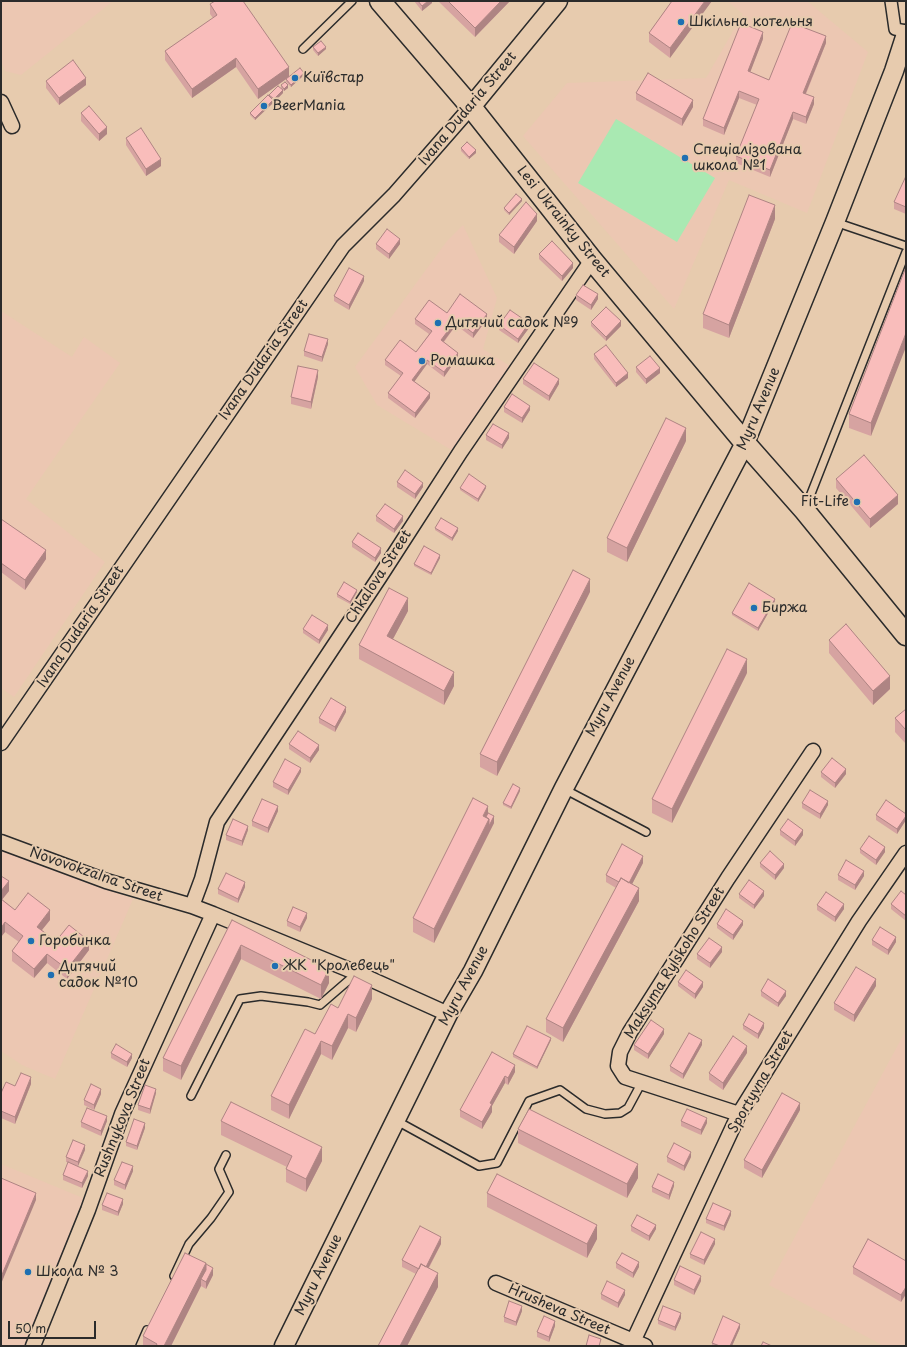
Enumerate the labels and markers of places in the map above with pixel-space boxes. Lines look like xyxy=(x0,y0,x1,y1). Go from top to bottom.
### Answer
place label: Шкільна котельня xyxy=(689,14,813,30)
marker: Шкільна котельня xyxy=(676,17,686,27)
place label: Київстар xyxy=(303,70,364,86)
marker: Київстар xyxy=(290,73,300,83)
place label: BeerMania xyxy=(272,98,345,114)
marker: BeerMania xyxy=(259,101,269,111)
place label: Спеціалізована школа №1 xyxy=(693,142,802,174)
marker: Спеціалізована школа №1 xyxy=(680,153,690,163)
place label: Дитячий садок №9 xyxy=(446,315,578,331)
marker: Дитячий садок №9 xyxy=(433,318,443,328)
place label: Ромашка xyxy=(430,353,495,369)
marker: Ромашка xyxy=(417,356,427,366)
place label: Fit-Life xyxy=(801,494,849,510)
marker: Fit-Life xyxy=(852,497,862,507)
place label: Биржа xyxy=(762,600,807,616)
marker: Биржа xyxy=(749,603,759,613)
place label: Горобинка xyxy=(39,933,110,949)
marker: Горобинка xyxy=(26,936,36,946)
place label: ЖК "Кролевець" xyxy=(283,958,395,974)
place label: Дитячий садок №10 xyxy=(59,959,138,992)
marker: ЖК "Кролевець" xyxy=(270,961,280,971)
marker: Дитячий садок №10 xyxy=(46,970,56,980)
place label: Школа № 3 xyxy=(36,1264,119,1280)
marker: Школа № 3 xyxy=(23,1267,33,1277)

